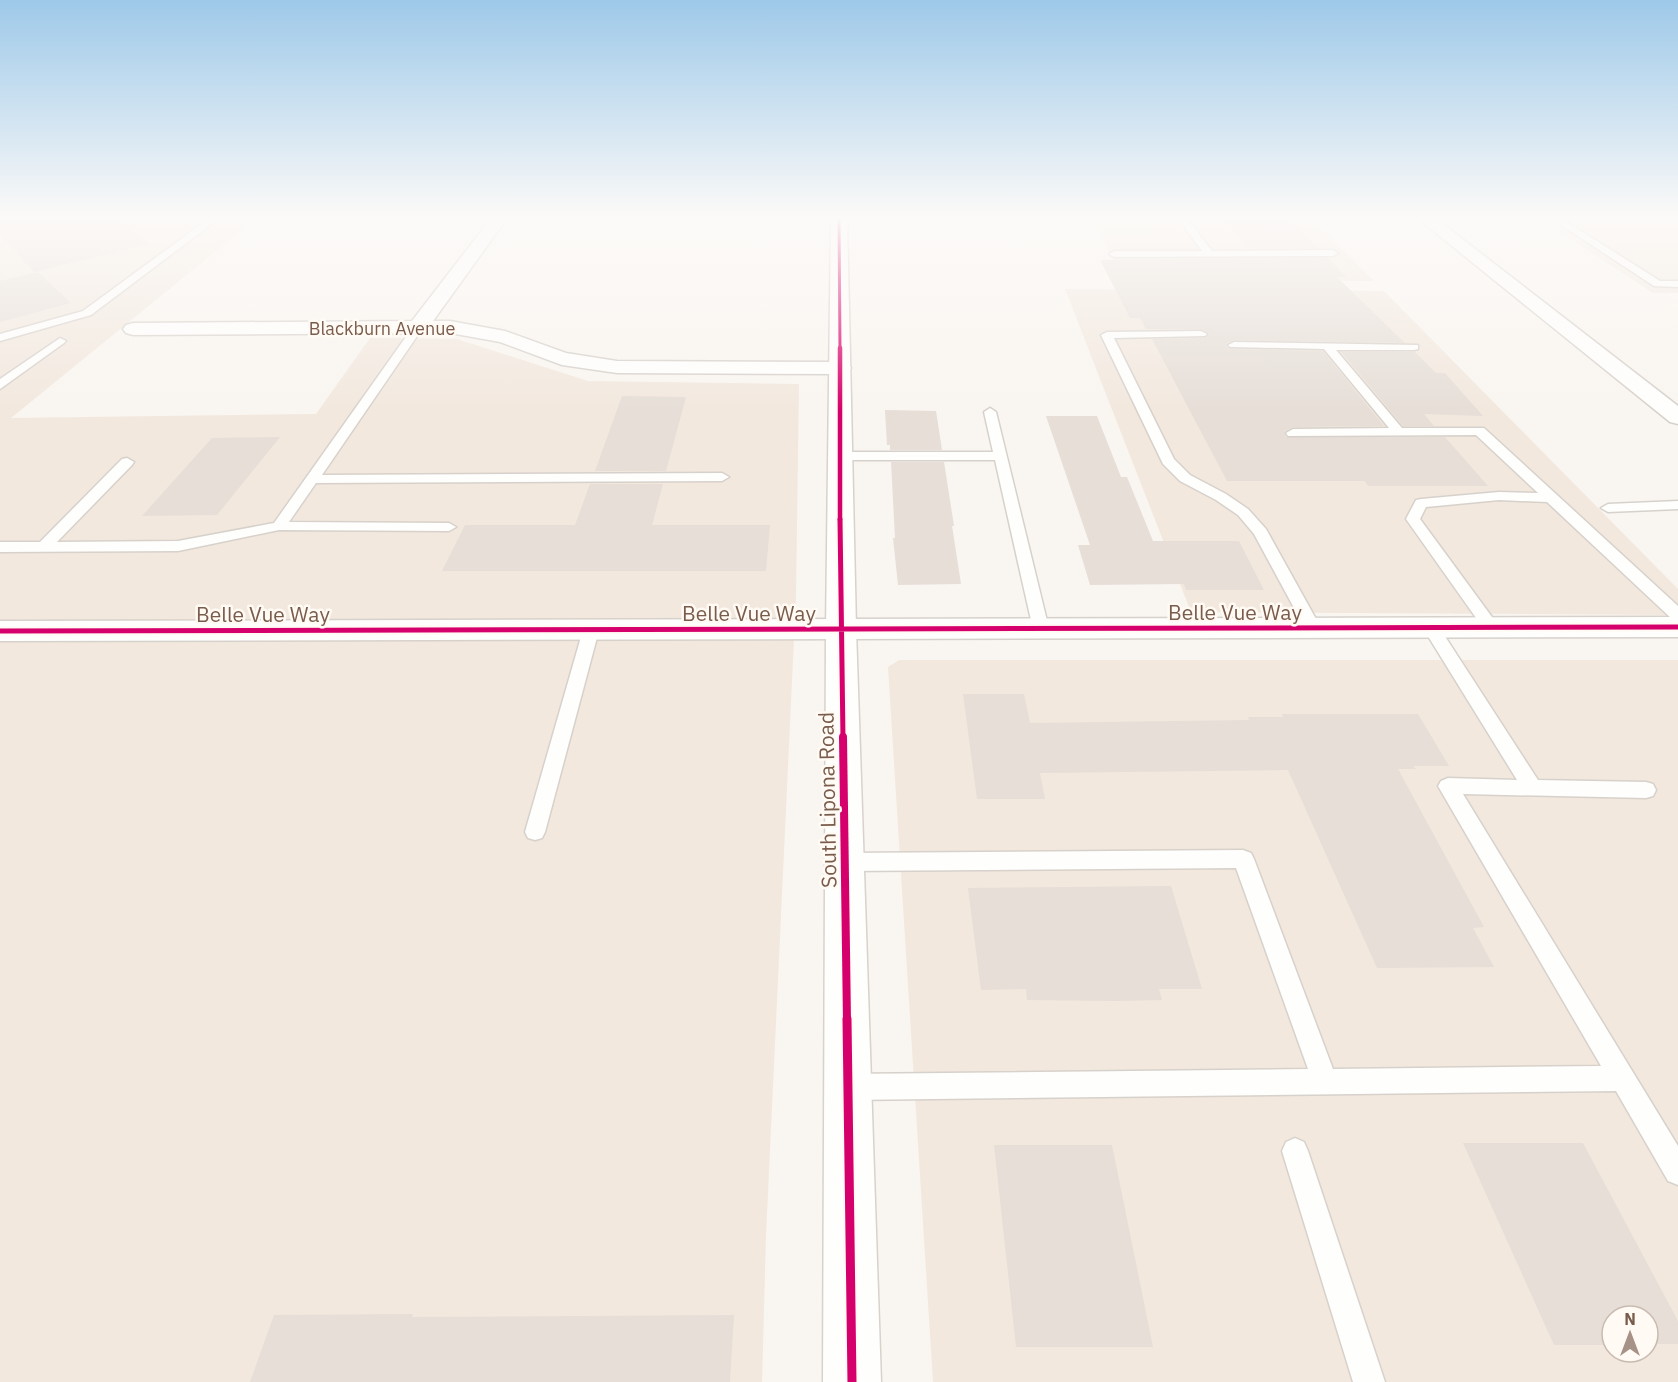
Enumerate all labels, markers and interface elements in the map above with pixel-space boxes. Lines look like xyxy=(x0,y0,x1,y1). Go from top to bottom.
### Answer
street label: Blackburn Avenue xyxy=(309,317,455,340)
street label: Belle Vue Way xyxy=(1168,598,1302,626)
street label: Belle Vue Way xyxy=(682,599,816,627)
street label: Belle Vue Way xyxy=(196,600,330,628)
street label: South Lipona Road xyxy=(811,712,843,888)
north arrow xyxy=(1600,1304,1660,1364)
text: N xyxy=(1624,1309,1636,1329)

